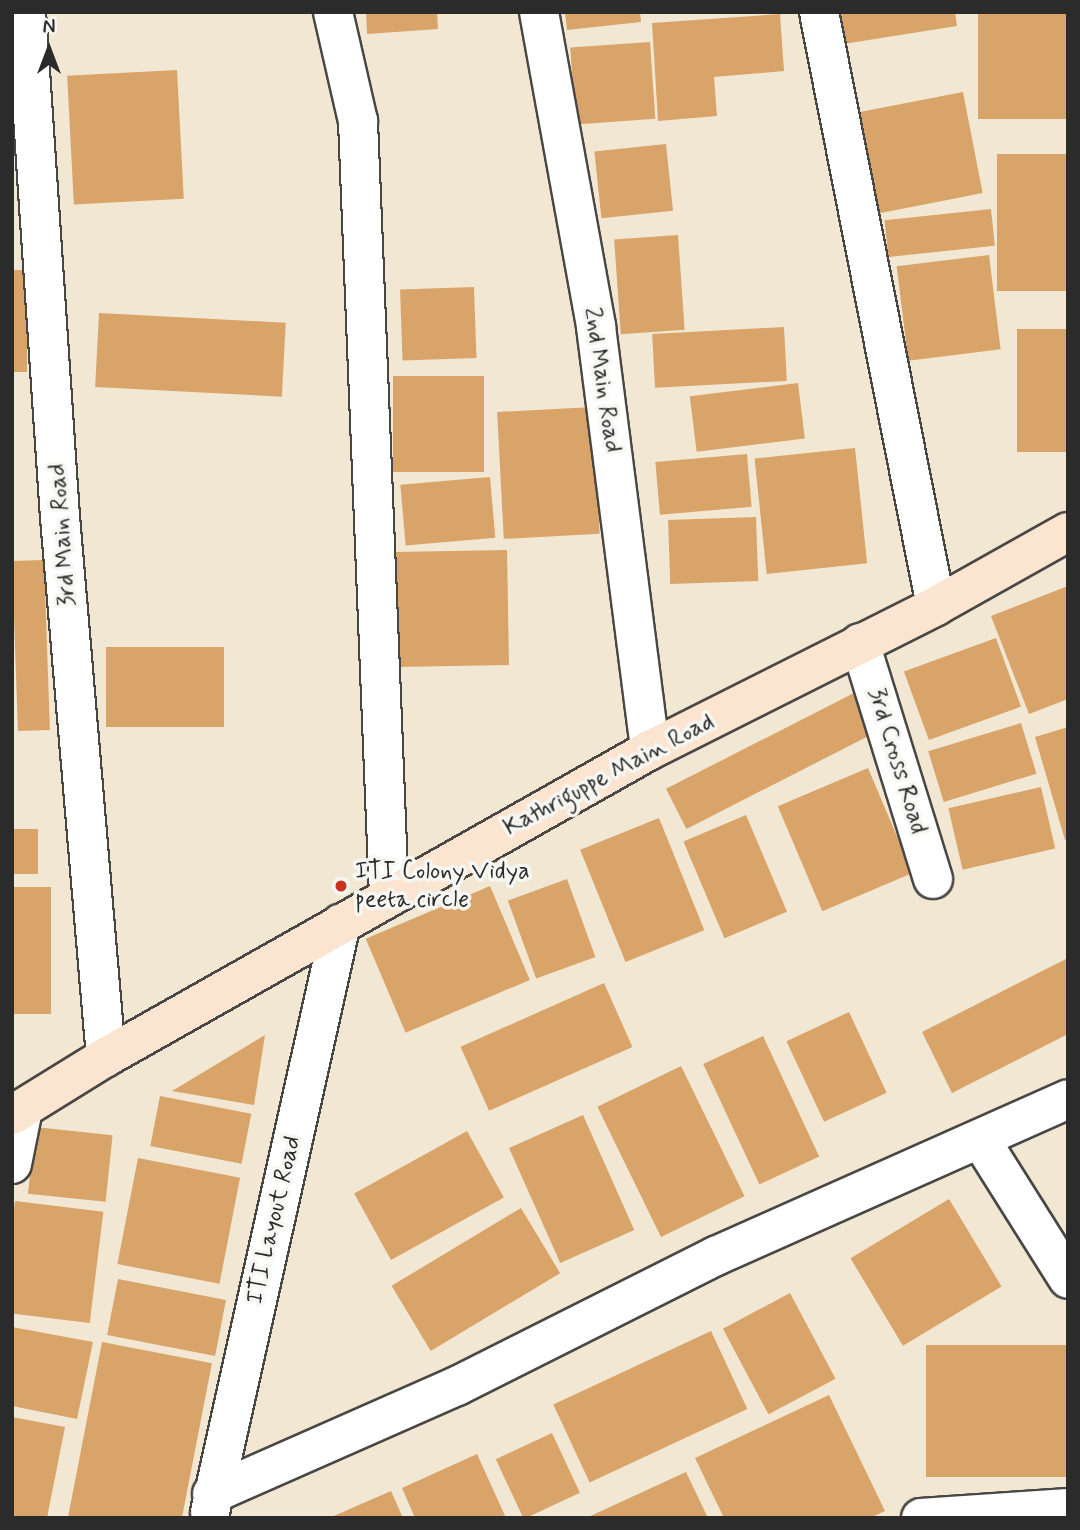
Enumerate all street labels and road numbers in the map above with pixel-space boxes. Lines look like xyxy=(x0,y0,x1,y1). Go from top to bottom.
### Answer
street label: 2nd Main Road xyxy=(577,304,627,456)
street label: 3rd Main Road xyxy=(44,461,82,609)
street label: 3rd Cross Road xyxy=(861,685,933,837)
street label: Kathriguppe Main Road xyxy=(502,709,716,841)
street label: ITI Layout Road xyxy=(240,1131,308,1309)

